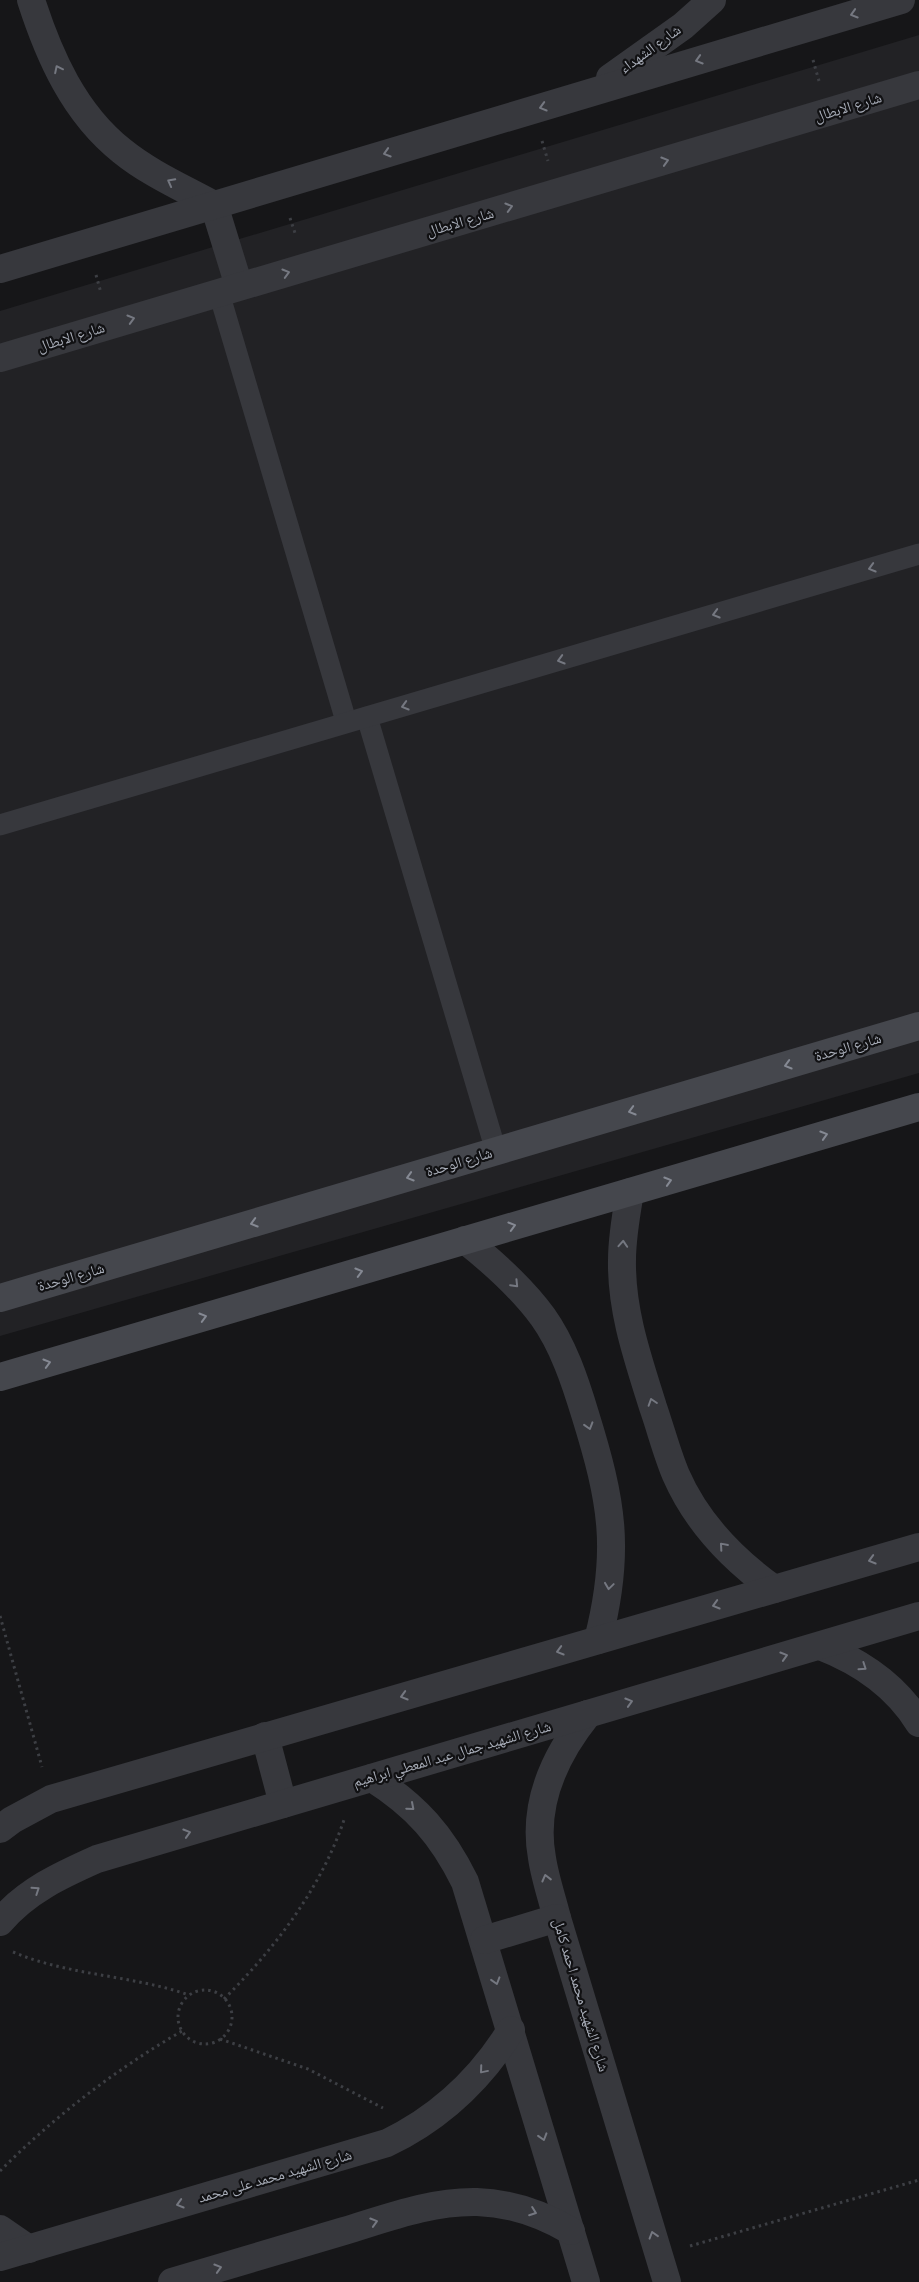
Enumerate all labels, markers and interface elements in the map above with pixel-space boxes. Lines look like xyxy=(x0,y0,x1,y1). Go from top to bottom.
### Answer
one-way arrow xyxy=(851,8,859,18)
street label: شارع الشهداء xyxy=(616,21,685,78)
one-way arrow xyxy=(695,55,703,65)
one-way arrow xyxy=(55,66,65,75)
street label: شارع الابطال xyxy=(812,88,884,127)
one-way arrow xyxy=(539,101,548,111)
one-way arrow xyxy=(384,147,392,157)
one-way arrow xyxy=(661,156,669,166)
one-way arrow xyxy=(167,178,176,188)
one-way arrow xyxy=(505,202,513,212)
street label: شارع الابطال xyxy=(424,204,496,241)
one-way arrow xyxy=(282,268,290,278)
one-way arrow xyxy=(126,314,134,324)
street label: شارع الابطال xyxy=(35,318,107,357)
one-way arrow xyxy=(869,562,877,572)
one-way arrow xyxy=(713,608,721,618)
one-way arrow xyxy=(557,654,565,664)
one-way arrow xyxy=(401,700,409,710)
street label: شارع الوحدة xyxy=(813,1029,884,1066)
one-way arrow xyxy=(785,1059,793,1069)
one-way arrow xyxy=(629,1105,637,1115)
one-way arrow xyxy=(819,1130,828,1140)
street label: شارع الوحدة xyxy=(424,1143,495,1182)
one-way arrow xyxy=(406,1171,414,1181)
one-way arrow xyxy=(664,1177,672,1187)
one-way arrow xyxy=(250,1217,258,1227)
one-way arrow xyxy=(508,1222,516,1232)
one-way arrow xyxy=(617,1239,628,1247)
street label: شارع الوحدة xyxy=(36,1259,107,1296)
one-way arrow xyxy=(354,1267,362,1277)
one-way arrow xyxy=(509,1278,518,1287)
one-way arrow xyxy=(198,1313,206,1323)
one-way arrow xyxy=(42,1358,50,1368)
one-way arrow xyxy=(648,1399,658,1407)
one-way arrow xyxy=(583,1422,593,1430)
one-way arrow xyxy=(720,1543,729,1552)
one-way arrow xyxy=(869,1555,877,1565)
one-way arrow xyxy=(605,1581,615,1590)
one-way arrow xyxy=(713,1600,721,1610)
one-way arrow xyxy=(556,1645,565,1655)
one-way arrow xyxy=(780,1652,788,1662)
one-way arrow xyxy=(858,1661,867,1671)
one-way arrow xyxy=(400,1690,409,1700)
one-way arrow xyxy=(624,1698,632,1708)
street label: شارع الشهيد جمال عبد المعطي ابراهيم xyxy=(351,1717,554,1794)
one-way arrow xyxy=(405,1801,414,1809)
one-way arrow xyxy=(183,1828,191,1838)
one-way arrow xyxy=(542,1875,552,1883)
one-way arrow xyxy=(31,1887,40,1896)
street label: شارع الشهيد محمد احمد كامل xyxy=(548,1916,613,2074)
one-way arrow xyxy=(490,1977,500,1985)
one-way arrow xyxy=(480,2064,488,2073)
one-way arrow xyxy=(537,2132,547,2140)
street label: شارع الشهيد محمد على محمد xyxy=(196,2145,354,2208)
one-way arrow xyxy=(176,2199,184,2209)
one-way arrow xyxy=(528,2207,537,2217)
one-way arrow xyxy=(369,2217,378,2227)
one-way arrow xyxy=(648,2232,658,2240)
one-way arrow xyxy=(214,2264,222,2274)

